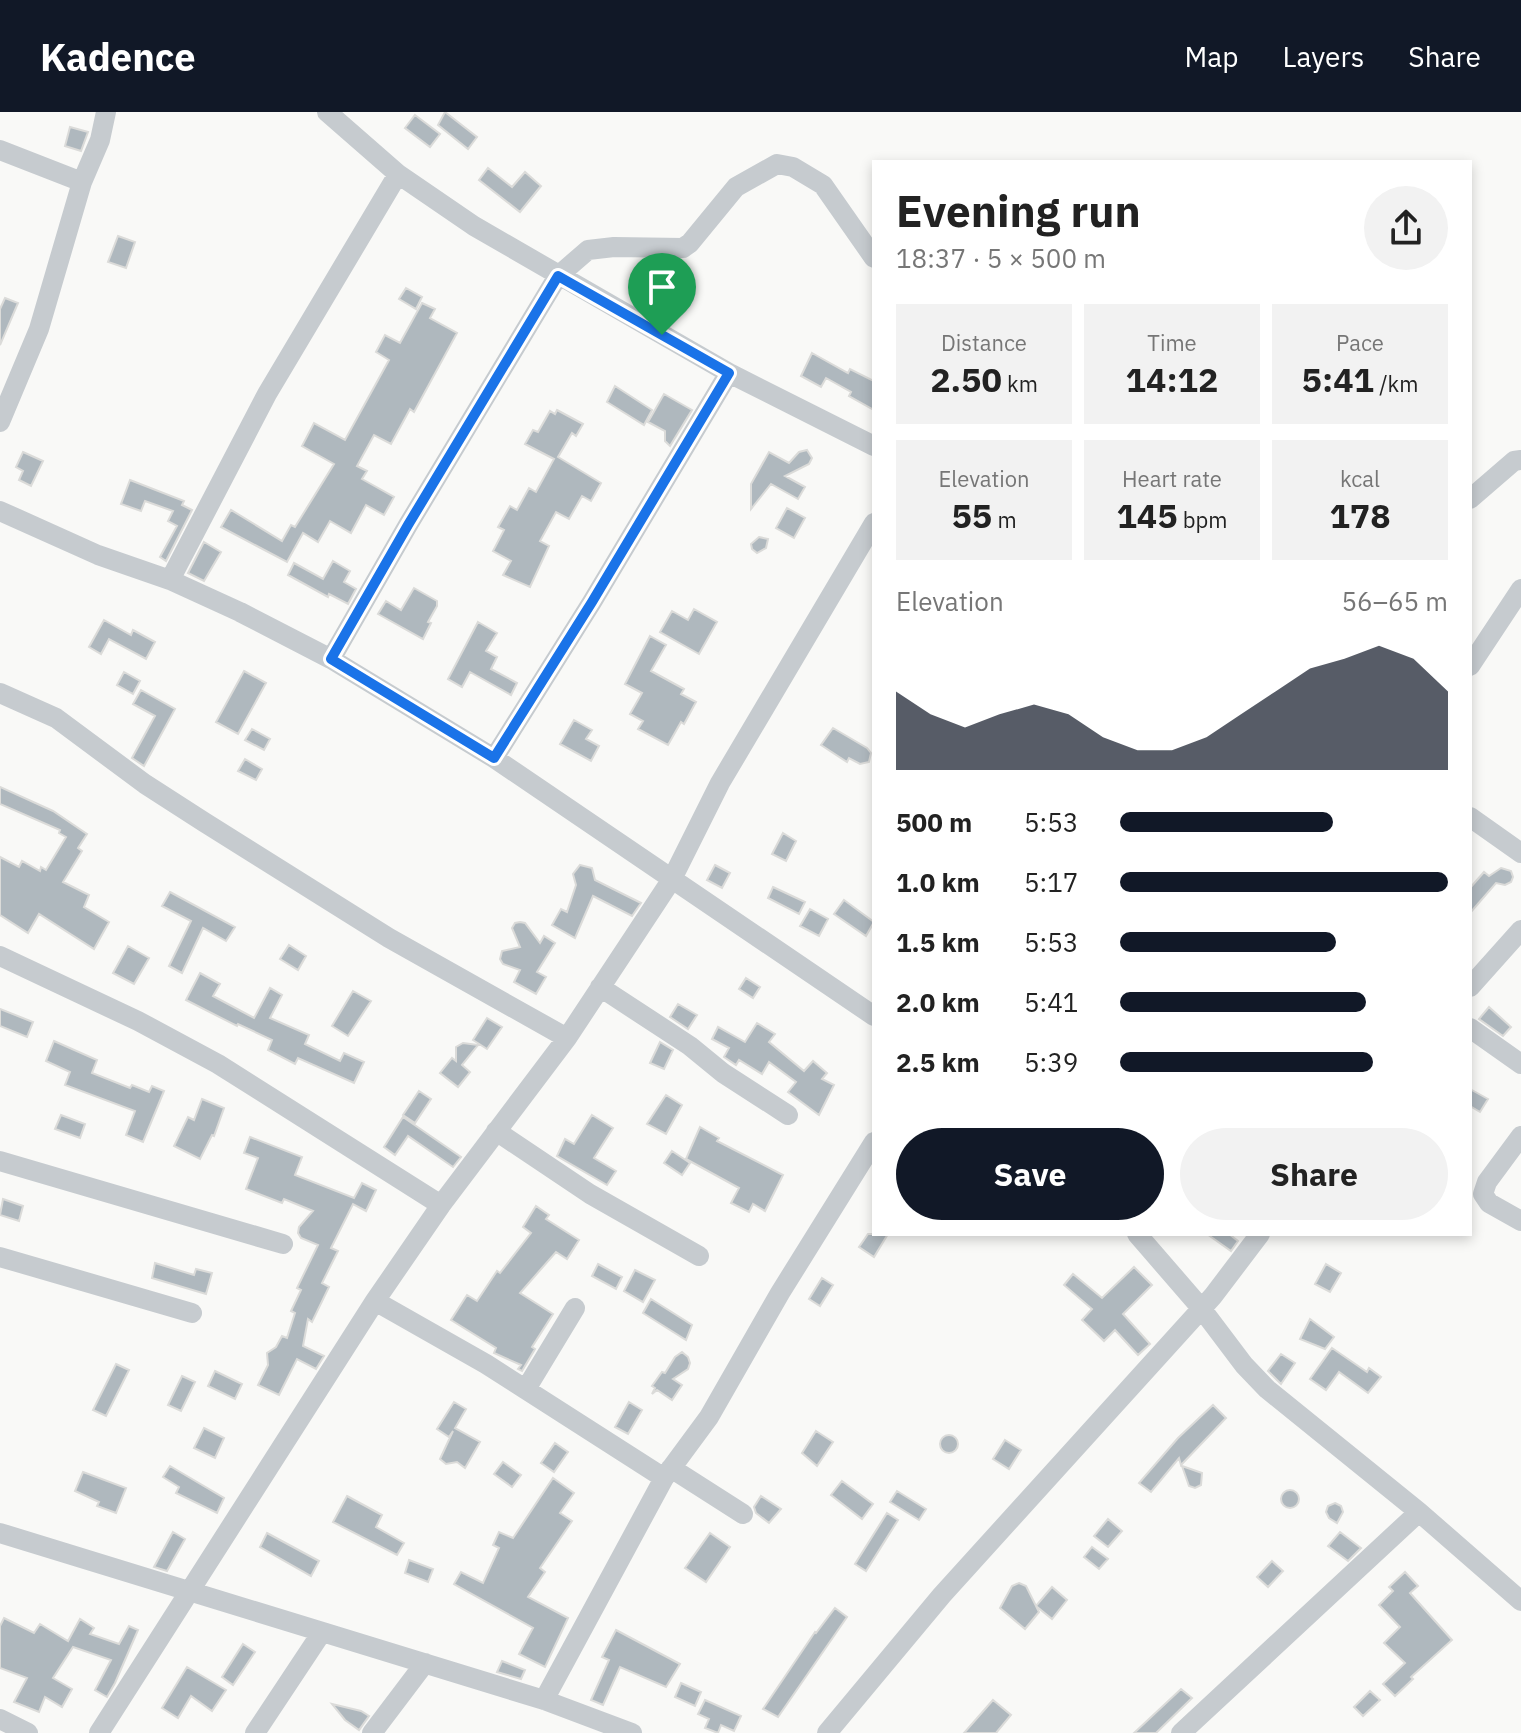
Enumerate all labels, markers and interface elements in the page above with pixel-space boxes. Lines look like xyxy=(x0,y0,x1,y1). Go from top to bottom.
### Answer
text: Kadence xyxy=(40,32,196,81)
text: Map xyxy=(1184,38,1238,75)
text: Layers xyxy=(1282,38,1364,75)
text: Share xyxy=(1408,38,1481,75)
text: Evening run xyxy=(896,182,1141,239)
button: share xyxy=(1364,186,1448,270)
text: 18:37 · 5 × 500 m xyxy=(896,241,1106,275)
pin xyxy=(628,253,696,335)
icon: arrive xyxy=(640,265,684,309)
text: Distance xyxy=(941,328,1027,357)
text: Time xyxy=(1147,328,1197,357)
text: Pace xyxy=(1336,328,1384,357)
text: 2.50 xyxy=(930,357,1002,401)
text: 14:12 xyxy=(1126,357,1218,401)
text: 5:41 xyxy=(1302,357,1374,401)
text: km xyxy=(1002,369,1038,398)
text: /km xyxy=(1374,369,1418,398)
text: Elevation xyxy=(938,464,1030,493)
text: Heart rate xyxy=(1122,464,1222,493)
text: kcal xyxy=(1340,464,1380,493)
text: 55 xyxy=(951,493,992,537)
text: 145 xyxy=(1116,493,1178,537)
text: 178 xyxy=(1329,493,1391,537)
text: m xyxy=(992,505,1017,534)
text: bpm xyxy=(1178,505,1228,534)
text: Elevation xyxy=(896,584,1004,618)
text: 56–65 m xyxy=(1341,584,1448,618)
text: 500 m xyxy=(896,805,972,839)
text: 5:53 xyxy=(1024,805,1078,839)
text: 1.0 km xyxy=(896,865,980,899)
text: 5:17 xyxy=(1024,865,1078,899)
text: 1.5 km xyxy=(896,925,980,959)
text: 5:53 xyxy=(1024,925,1078,959)
text: 2.0 km xyxy=(896,985,980,1019)
text: 5:41 xyxy=(1024,985,1078,1019)
text: 2.5 km xyxy=(896,1045,980,1079)
text: 5:39 xyxy=(1024,1045,1078,1079)
button: Save xyxy=(896,1128,1164,1220)
button: Share xyxy=(1180,1128,1448,1220)

